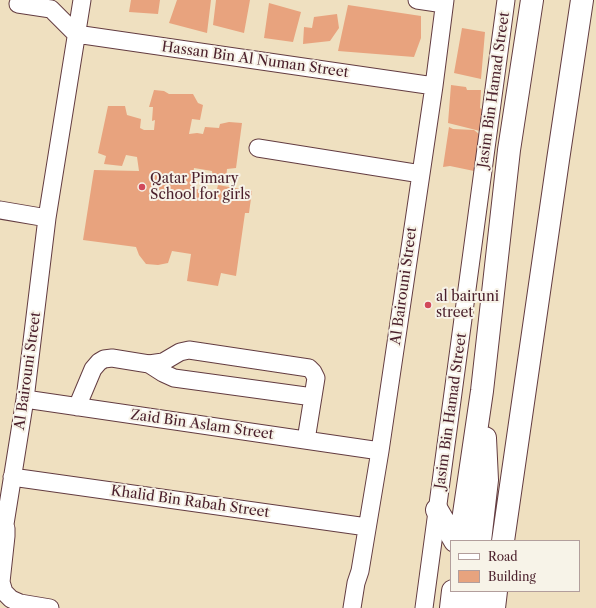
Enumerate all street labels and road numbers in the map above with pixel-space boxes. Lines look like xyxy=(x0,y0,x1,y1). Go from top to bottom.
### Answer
street label: Jasim Bin Hamad Street xyxy=(475,11,513,169)
street label: Hassan Bin Al Numan Street xyxy=(160,39,350,81)
street label: Al Bairouni Street xyxy=(387,226,421,346)
street label: Al Bairouni Street xyxy=(11,311,45,431)
street label: Jasim Bin Hamad Street xyxy=(432,332,470,490)
street label: Zaid Bin Aslam Street xyxy=(129,407,275,443)
street label: Khalid Bin Rabah Street xyxy=(110,483,270,521)

